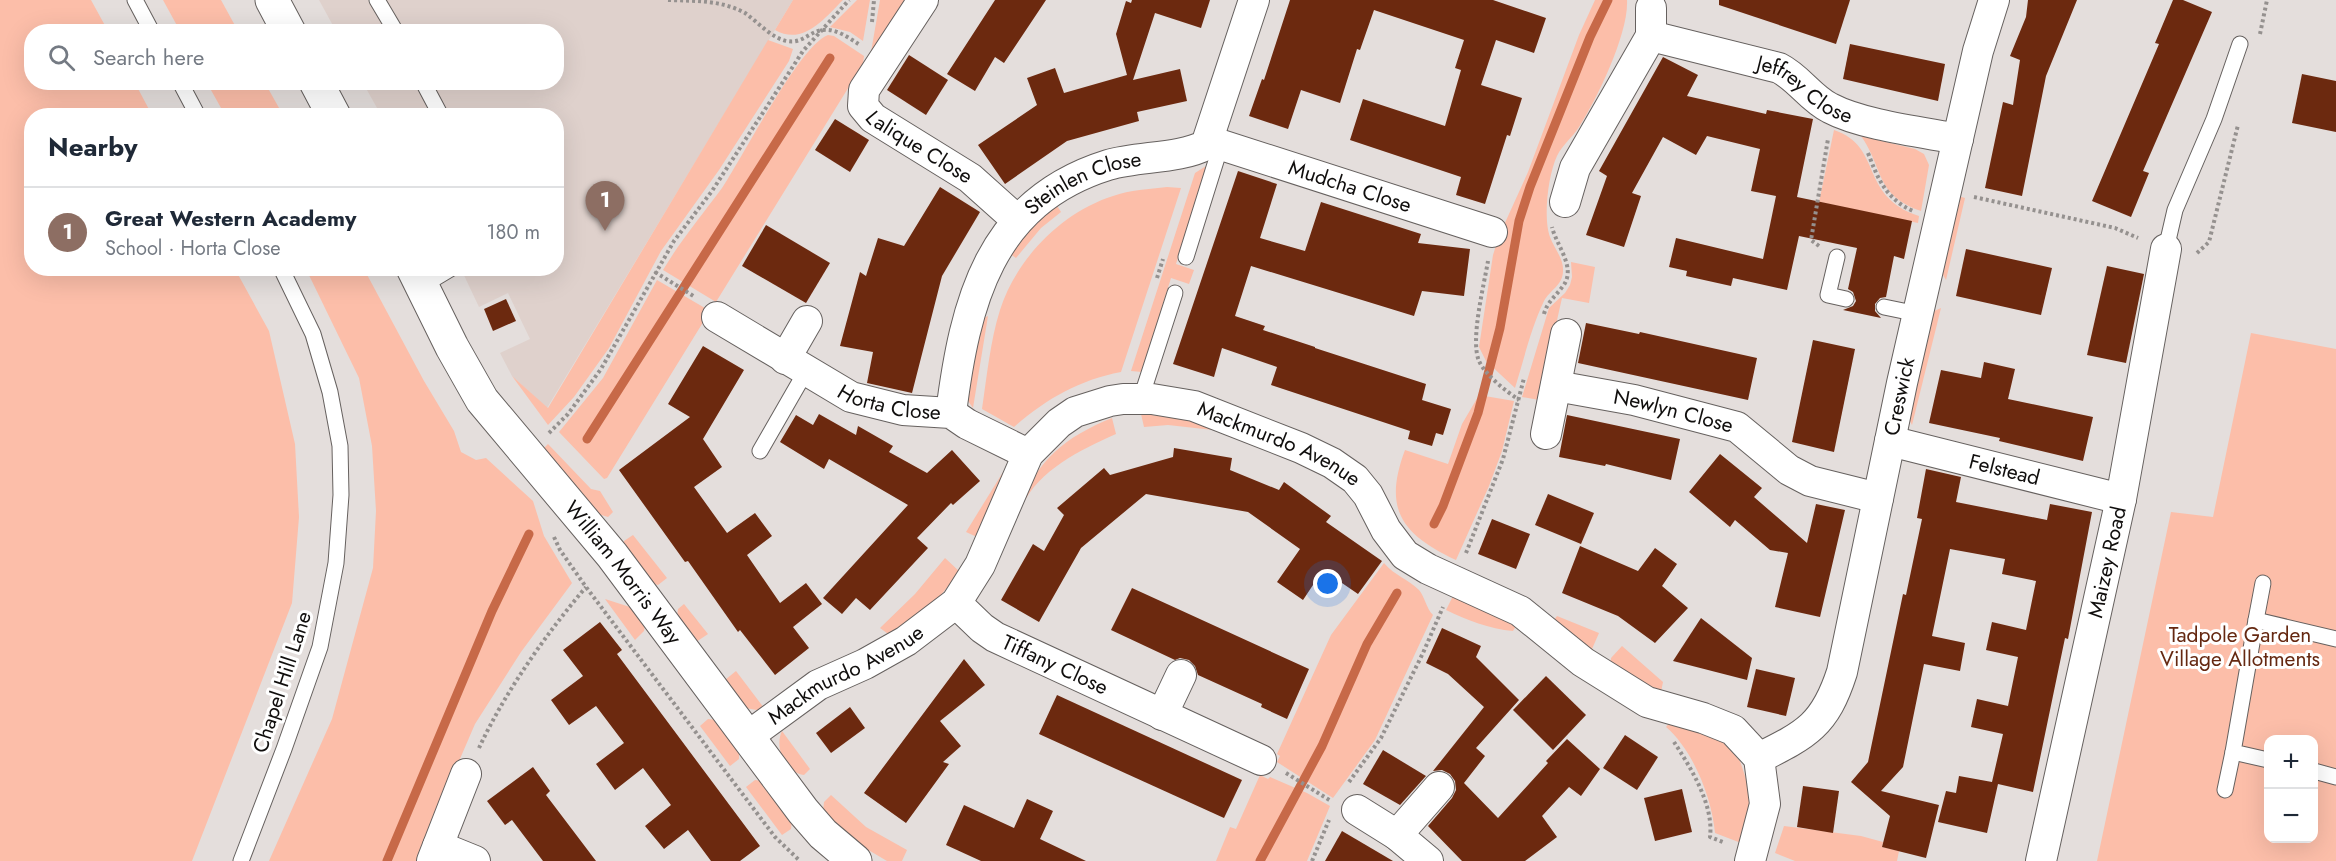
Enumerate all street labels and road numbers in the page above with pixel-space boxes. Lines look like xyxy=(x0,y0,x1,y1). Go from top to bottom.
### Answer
street label: Jeffrey Close xyxy=(1751,47,1857,131)
street label: Lalique Close xyxy=(858,104,979,191)
street label: Steinlen Close xyxy=(1017,144,1143,222)
street label: Mudcha Close xyxy=(1285,153,1415,220)
street label: Creswick xyxy=(1876,354,1923,438)
street label: Horta Close xyxy=(832,377,942,427)
street label: Newlyn Close xyxy=(1611,382,1737,440)
street label: Mackmurdo Avenue xyxy=(1193,394,1367,494)
street label: Felstead xyxy=(1966,446,2043,493)
street label: William Morris Way xyxy=(557,494,689,651)
street label: Maizey Road xyxy=(2080,504,2134,621)
street label: Chapel Hill Lane xyxy=(245,607,319,757)
street label: Mackmurdo Avenue xyxy=(761,618,930,732)
street label: Tiffany Close xyxy=(997,627,1113,702)

